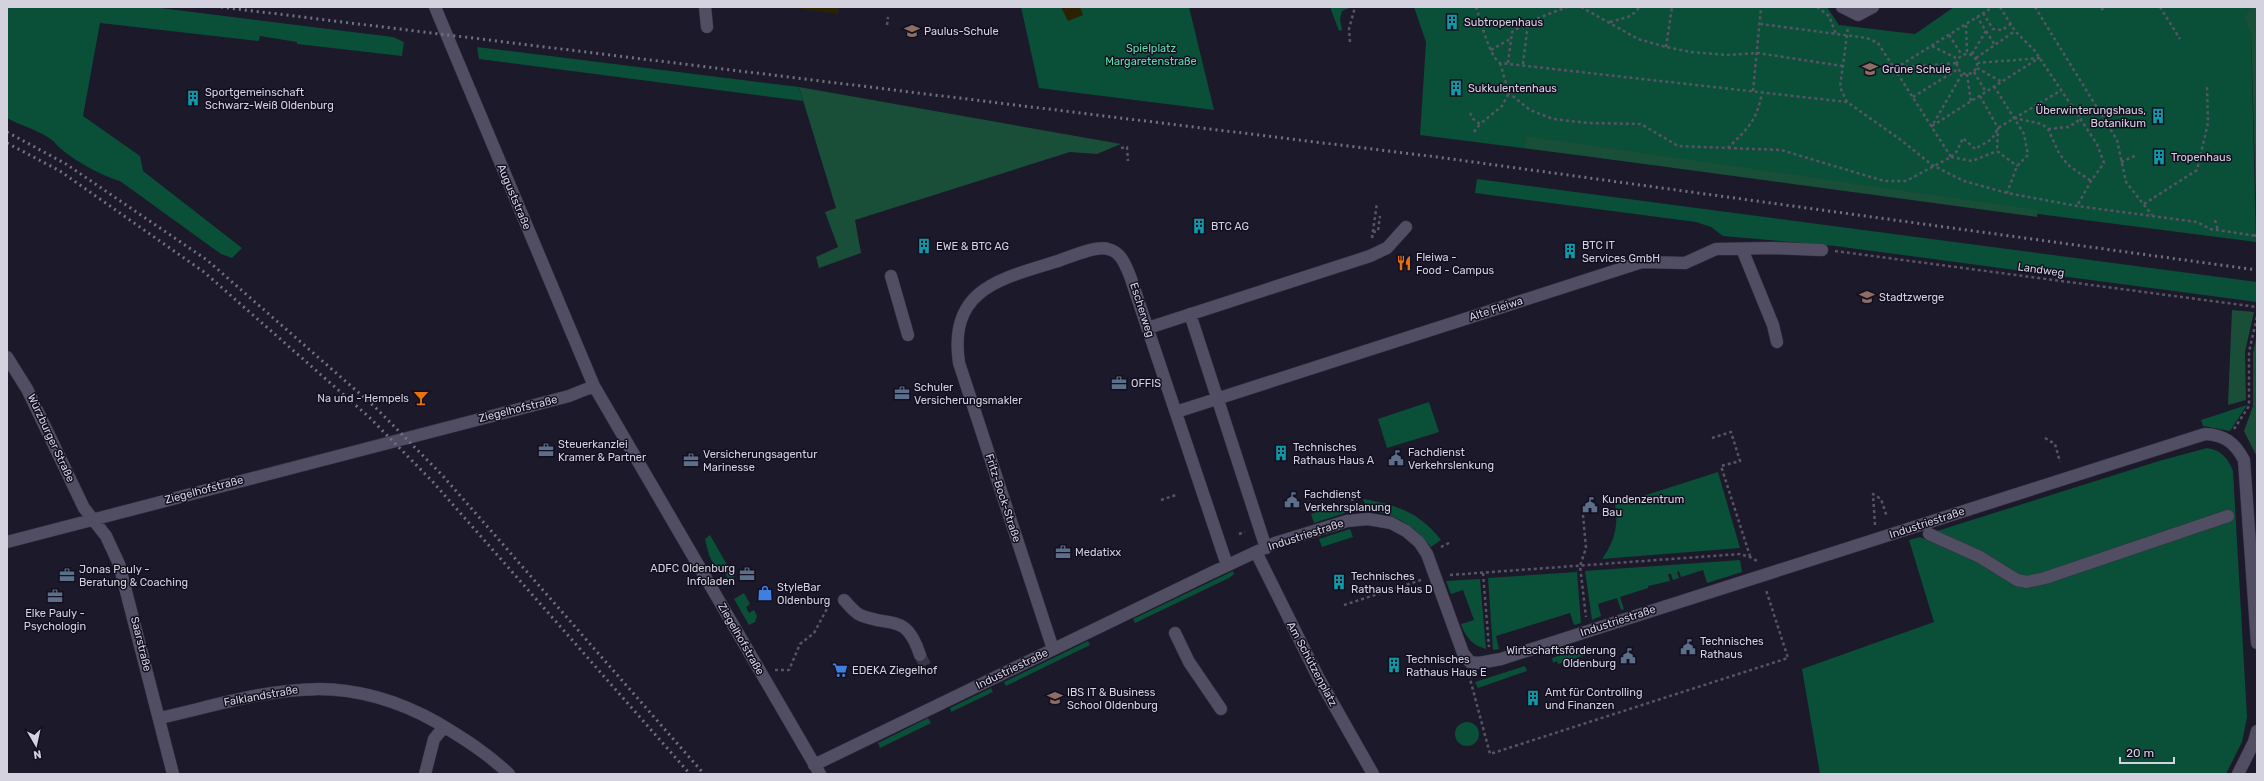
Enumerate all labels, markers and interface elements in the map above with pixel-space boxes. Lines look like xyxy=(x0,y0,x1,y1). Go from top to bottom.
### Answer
building icon: Subtropenhaus xyxy=(1443,13,1461,31)
place label: Subtropenhaus xyxy=(1464,16,1543,29)
school or university icon: Paulus-Schule xyxy=(903,22,921,40)
place label: Paulus-Schule xyxy=(924,25,999,38)
park label: Spielplatz Margaretenstraße xyxy=(1105,42,1197,68)
school or university icon: Grüne Schule xyxy=(1861,60,1879,78)
place label: Grüne Schule xyxy=(1882,63,1951,76)
building icon: Sukkulentenhaus xyxy=(1447,79,1465,97)
place label: Sukkulentenhaus xyxy=(1468,82,1557,95)
place label: Sportgemeinschaft Schwarz-Weiß Oldenburg xyxy=(205,86,334,112)
building icon: Sportgemeinschaft Schwarz-Weiß Oldenburg xyxy=(184,89,202,107)
place label: Überwinterungshaus, Botanikum xyxy=(2035,104,2146,130)
building icon: Überwinterungshaus, Botanikum xyxy=(2149,107,2167,125)
building icon: Tropenhaus xyxy=(2150,148,2168,166)
place label: Tropenhaus xyxy=(2171,151,2232,164)
street label: Auguststraße xyxy=(494,162,534,232)
building icon: BTC AG xyxy=(1190,217,1208,235)
place label: BTC AG xyxy=(1211,220,1249,233)
building icon: EWE & BTC AG xyxy=(915,237,933,255)
place label: BTC IT Services GmbH xyxy=(1582,239,1660,265)
place label: EWE & BTC AG xyxy=(936,240,1009,253)
building icon: BTC IT Services GmbH xyxy=(1561,242,1579,260)
place label: Fleiwa - Food - Campus xyxy=(1416,251,1495,277)
restaurant icon: Fleiwa - Food - Campus xyxy=(1395,254,1413,272)
street label: Landweg xyxy=(2017,260,2065,280)
street label: Escherweg xyxy=(1127,281,1157,339)
school or university icon: Stadtzwerge xyxy=(1858,288,1876,306)
place label: Stadtzwerge xyxy=(1879,291,1944,304)
street label: Alte Fleiwa xyxy=(1467,294,1525,324)
office icon: OFFIS xyxy=(1110,374,1128,392)
place label: OFFIS xyxy=(1131,377,1161,390)
place label: Schuler Versicherungsmakler xyxy=(914,381,1023,407)
office icon: Schuler Versicherungsmakler xyxy=(893,384,911,402)
bar icon: Na und - Hempels xyxy=(412,389,430,407)
street label: Würzburger Straße xyxy=(25,392,77,484)
place label: Na und - Hempels xyxy=(317,392,409,405)
street label: Ziegelhofstraße xyxy=(477,393,559,425)
place label: Steuerkanzlei Kramer & Partner xyxy=(558,438,647,464)
office icon: Steuerkanzlei Kramer & Partner xyxy=(537,441,555,459)
place label: Technisches Rathaus Haus A xyxy=(1293,441,1375,467)
building icon: Technisches Rathaus Haus A xyxy=(1272,444,1290,462)
place label: Fachdienst Verkehrslenkung xyxy=(1408,446,1494,472)
place label: Versicherungsagentur Marinesse xyxy=(703,448,818,474)
public building icon: Fachdienst Verkehrslenkung xyxy=(1387,449,1405,467)
office icon: Versicherungsagentur Marinesse xyxy=(682,451,700,469)
street label: Fritz-Bock-Straße xyxy=(983,452,1023,544)
street label: Ziegelhofstraße xyxy=(163,473,245,507)
place label: Fachdienst Verkehrsplanung xyxy=(1304,488,1391,514)
public building icon: Fachdienst Verkehrsplanung xyxy=(1283,491,1301,509)
place label: Kundenzentrum Bau xyxy=(1602,493,1684,519)
public building icon: Kundenzentrum Bau xyxy=(1581,496,1599,514)
street label: Industriestraße xyxy=(1888,505,1966,541)
street label: Industriestraße xyxy=(1267,517,1345,553)
office icon: Medatixx xyxy=(1054,543,1072,561)
place label: Medatixx xyxy=(1075,546,1121,559)
place label: ADFC Oldenburg Infoladen xyxy=(650,562,735,588)
place label: Jonas Pauly - Beratung & Coaching xyxy=(79,563,188,589)
office icon: ADFC Oldenburg Infoladen xyxy=(738,565,756,583)
office icon: Jonas Pauly - Beratung & Coaching xyxy=(58,566,76,584)
place label: Technisches Rathaus Haus D xyxy=(1351,570,1433,596)
building icon: Technisches Rathaus Haus D xyxy=(1330,573,1348,591)
place label: StyleBar Oldenburg xyxy=(777,581,830,607)
shop icon: StyleBar Oldenburg xyxy=(756,584,774,602)
office icon: Elke Pauly - Psychologin xyxy=(46,587,64,605)
street label: Ziegelhofstraße xyxy=(715,601,767,677)
street label: Industriestraße xyxy=(1579,603,1657,639)
place label: Elke Pauly - Psychologin xyxy=(24,607,86,633)
street label: Saarstraße xyxy=(128,615,154,673)
street label: Am Schützenplatz xyxy=(1284,619,1340,709)
place label: Technisches Rathaus xyxy=(1700,635,1764,661)
public building icon: Technisches Rathaus xyxy=(1679,638,1697,656)
place label: Wirtschaftsförderung Oldenburg xyxy=(1506,644,1616,670)
street label: Industriestraße xyxy=(974,646,1050,692)
public building icon: Wirtschaftsförderung Oldenburg xyxy=(1619,647,1637,665)
place label: Technisches Rathaus Haus E xyxy=(1406,653,1487,679)
building icon: Technisches Rathaus Haus E xyxy=(1385,656,1403,674)
supermarket icon: EDEKA Ziegelhof xyxy=(831,661,849,679)
place label: EDEKA Ziegelhof xyxy=(852,664,938,677)
street label: Falklandstraße xyxy=(223,683,299,709)
place label: IBS IT & Business School Oldenburg xyxy=(1067,686,1158,712)
place label: Amt für Controlling und Finanzen xyxy=(1545,686,1643,712)
school or university icon: IBS IT & Business School Oldenburg xyxy=(1046,689,1064,707)
building icon: Amt für Controlling und Finanzen xyxy=(1524,689,1542,707)
north arrow xyxy=(16,725,56,765)
scale bar xyxy=(2120,739,2174,765)
text: 20 m xyxy=(2126,746,2154,760)
text: N xyxy=(32,747,42,761)

